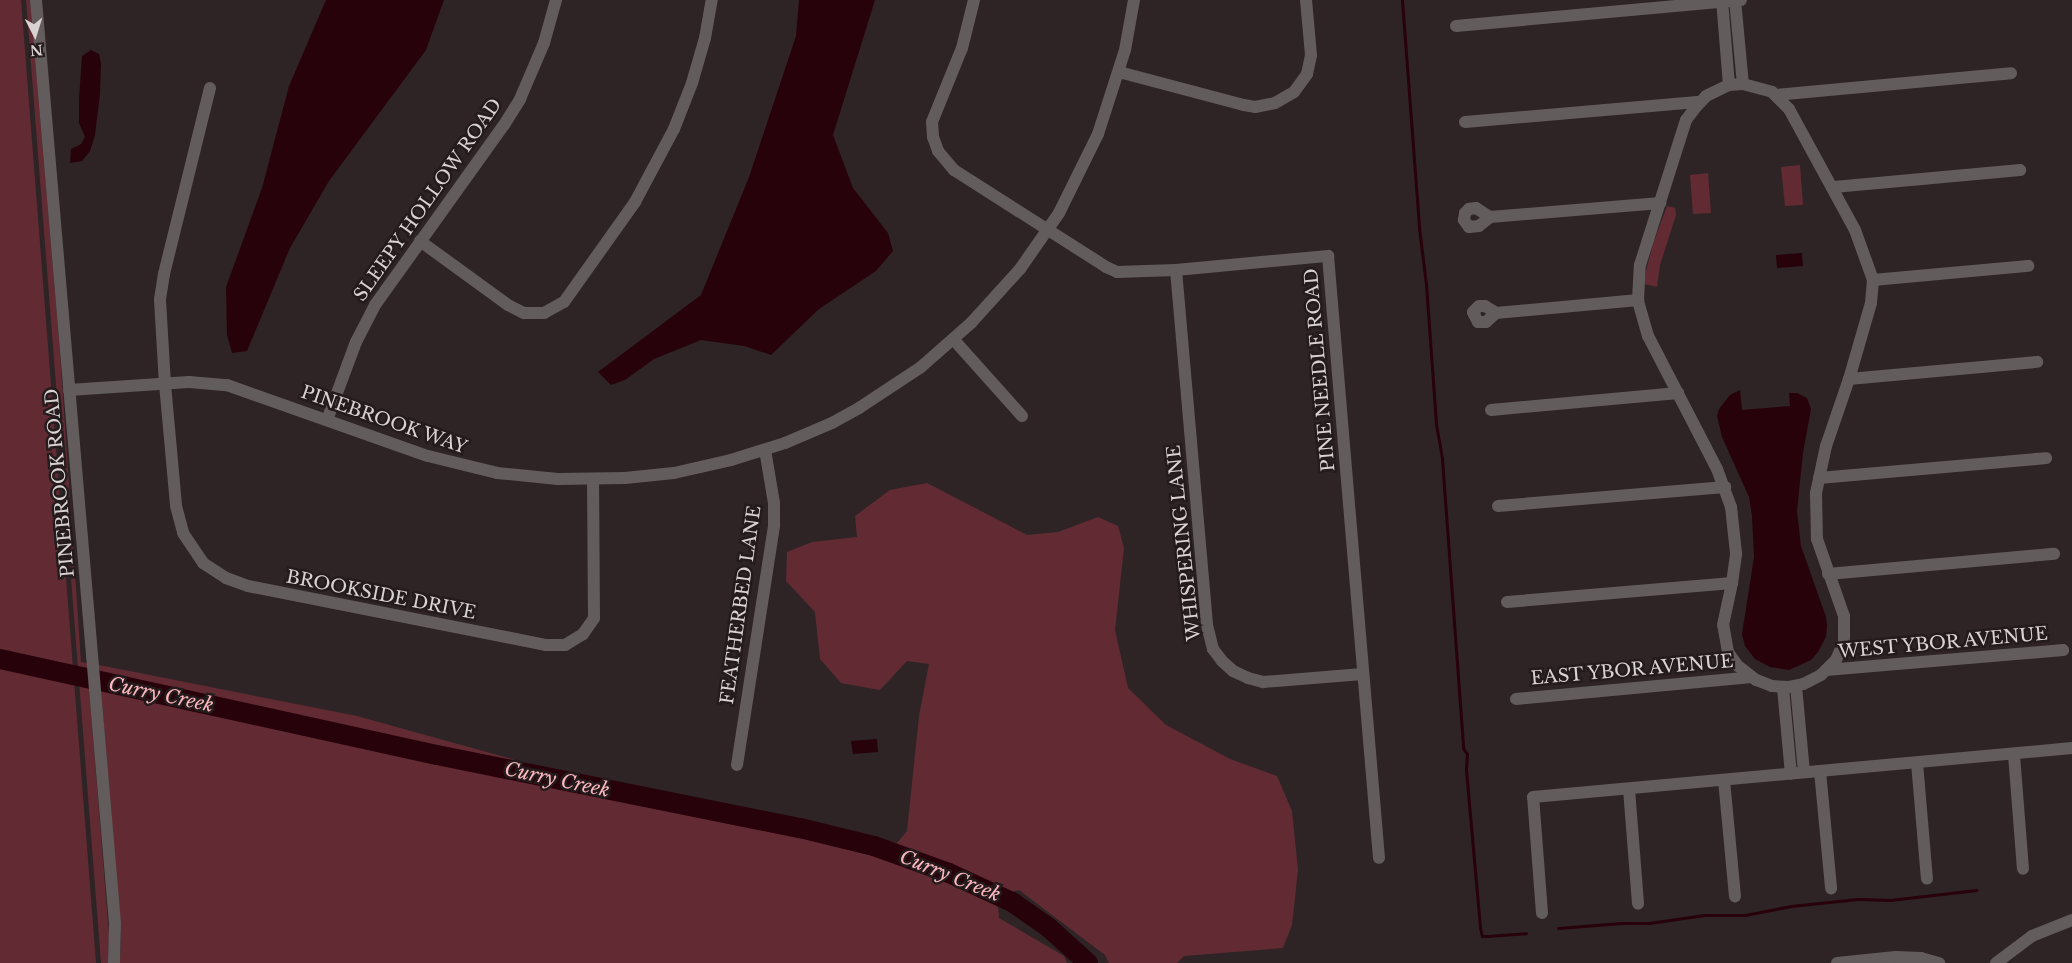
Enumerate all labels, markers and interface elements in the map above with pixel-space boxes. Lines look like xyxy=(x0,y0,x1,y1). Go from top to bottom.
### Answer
north arrow xyxy=(10,10,60,60)
text: N xyxy=(29,40,44,59)
street label: SLEEPY HOLLOW ROAD xyxy=(349,94,507,306)
street label: PINE NEEDLE ROAD xyxy=(1300,268,1340,472)
street label: PINEBROOK WAY xyxy=(298,381,470,459)
street label: PINEBROOK ROAD xyxy=(41,388,79,578)
street label: WHISPERING LANE xyxy=(1163,444,1205,642)
street label: FEATHERBED LANE xyxy=(716,504,766,706)
street label: BROOKSIDE DRIVE xyxy=(284,566,478,624)
street label: WEST YBOR AVENUE xyxy=(1836,623,2050,663)
street label: EAST YBOR AVENUE xyxy=(1529,650,1735,690)
water label: Curry Creek xyxy=(106,673,216,717)
water label: Curry Creek xyxy=(502,758,612,802)
water label: Curry Creek xyxy=(896,845,1004,907)

